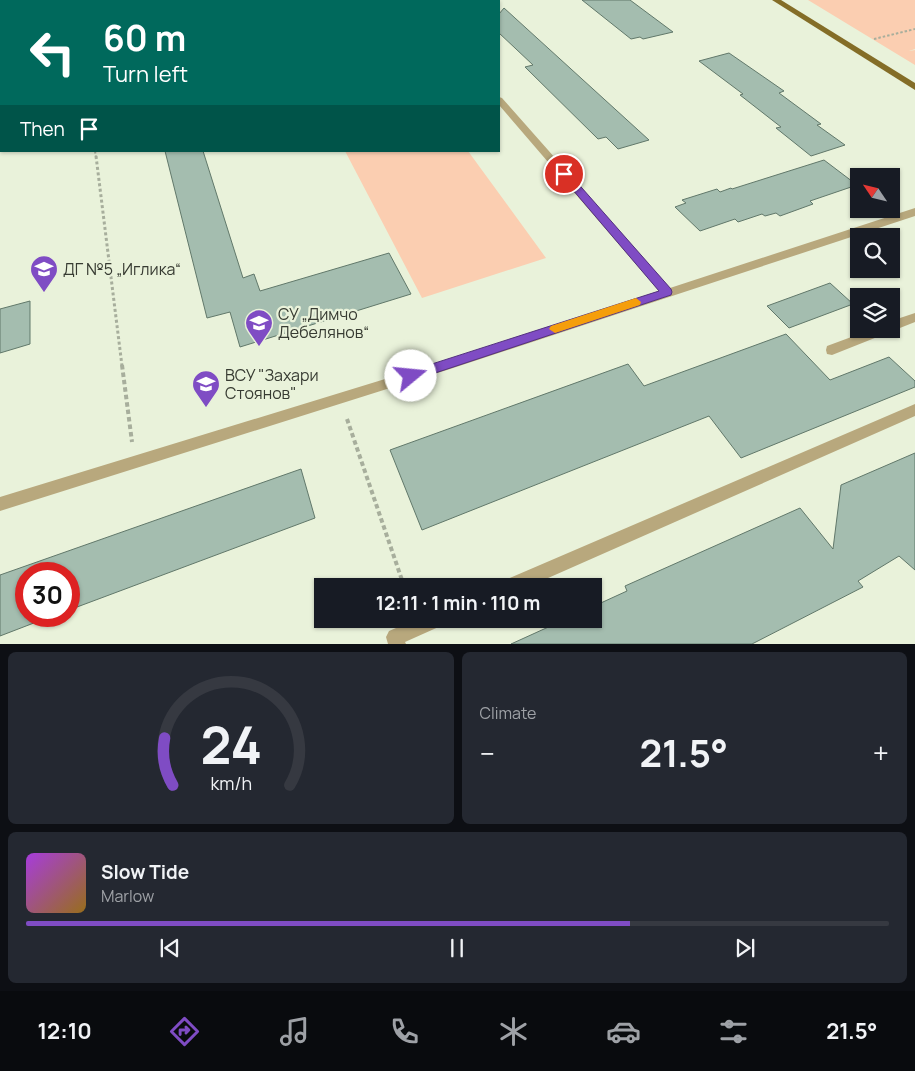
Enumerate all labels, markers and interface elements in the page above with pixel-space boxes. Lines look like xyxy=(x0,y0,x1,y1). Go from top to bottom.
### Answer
text: 60 m xyxy=(103,14,186,62)
icon: left xyxy=(20,20,85,85)
text: Turn left xyxy=(103,59,188,89)
icon: arrive xyxy=(75,115,103,143)
text: Then xyxy=(20,116,65,142)
pin xyxy=(543,153,585,195)
icon: arrive xyxy=(550,160,578,188)
north arrow xyxy=(850,168,900,218)
map controls xyxy=(850,168,900,338)
button: search xyxy=(850,228,900,278)
school or university icon: ДГ №5 „Иглика“ xyxy=(29,254,59,293)
place label: ДГ №5 „Иглика“ xyxy=(63,258,181,280)
button: layers xyxy=(850,288,900,338)
place label: СУ „Димчо Дебелянов“ xyxy=(278,303,369,343)
school or university icon: СУ „Димчо Дебелянов“ xyxy=(244,308,274,347)
position arrow xyxy=(384,349,436,401)
place label: ВСУ "Захари Стоянов" xyxy=(225,364,319,404)
school or university icon: ВСУ "Захари Стоянов" xyxy=(191,369,221,408)
speed limit sign: 30 xyxy=(15,562,80,627)
text: 12:11 · 1 min · 110 m xyxy=(376,590,540,616)
text: Climate xyxy=(480,702,536,724)
text: 24 xyxy=(200,709,262,780)
text: 21.5° xyxy=(639,726,728,778)
text: − xyxy=(480,734,495,772)
text: + xyxy=(873,734,889,772)
text: km/h xyxy=(210,771,252,795)
text: Slow Tide xyxy=(101,859,189,885)
text: Marlow xyxy=(101,885,154,907)
icon: previous xyxy=(156,934,184,962)
icon: pause xyxy=(443,934,471,962)
icon: next xyxy=(731,934,759,962)
icon: directions xyxy=(167,1014,202,1049)
icon: music xyxy=(277,1014,312,1049)
icon: phone xyxy=(387,1014,422,1049)
icon: climate xyxy=(496,1014,531,1049)
icon: car xyxy=(606,1014,641,1049)
icon: filters xyxy=(716,1014,751,1049)
text: 12:10 xyxy=(37,1016,92,1046)
text: 21.5° xyxy=(826,1016,878,1046)

